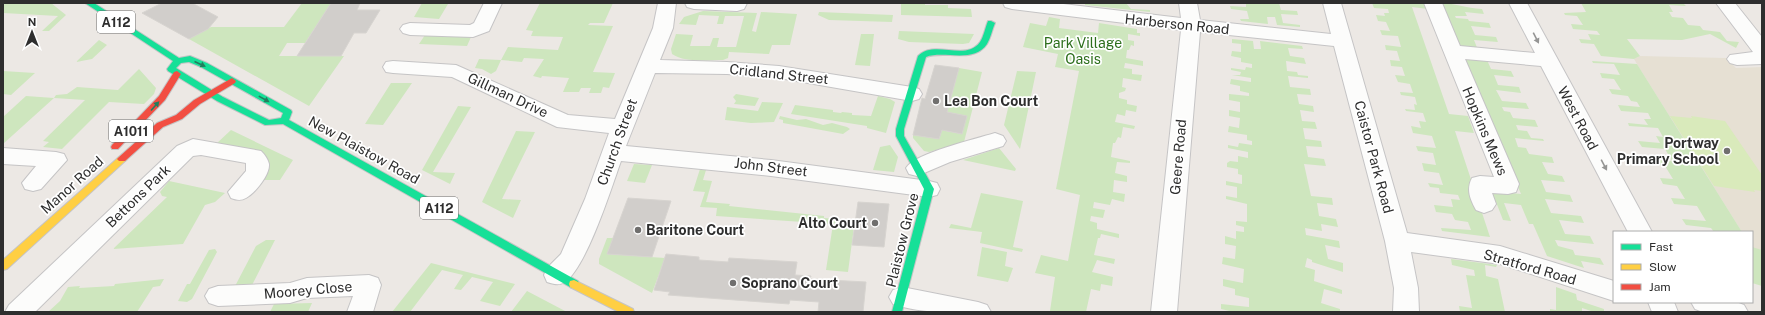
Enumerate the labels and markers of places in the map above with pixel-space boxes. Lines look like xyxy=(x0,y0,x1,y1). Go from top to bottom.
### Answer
place label: Lea Bon Court xyxy=(944,93,1038,109)
marker: Lea Bon Court xyxy=(931,96,941,106)
place label: Portway Primary School xyxy=(1617,135,1719,167)
marker: Portway Primary School xyxy=(1722,146,1732,156)
place label: Alto Court xyxy=(798,215,867,231)
marker: Alto Court xyxy=(870,218,880,228)
place label: Baritone Court xyxy=(646,222,744,238)
marker: Baritone Court xyxy=(633,225,643,235)
place label: Soprano Court xyxy=(741,275,838,291)
marker: Soprano Court xyxy=(728,278,738,288)

